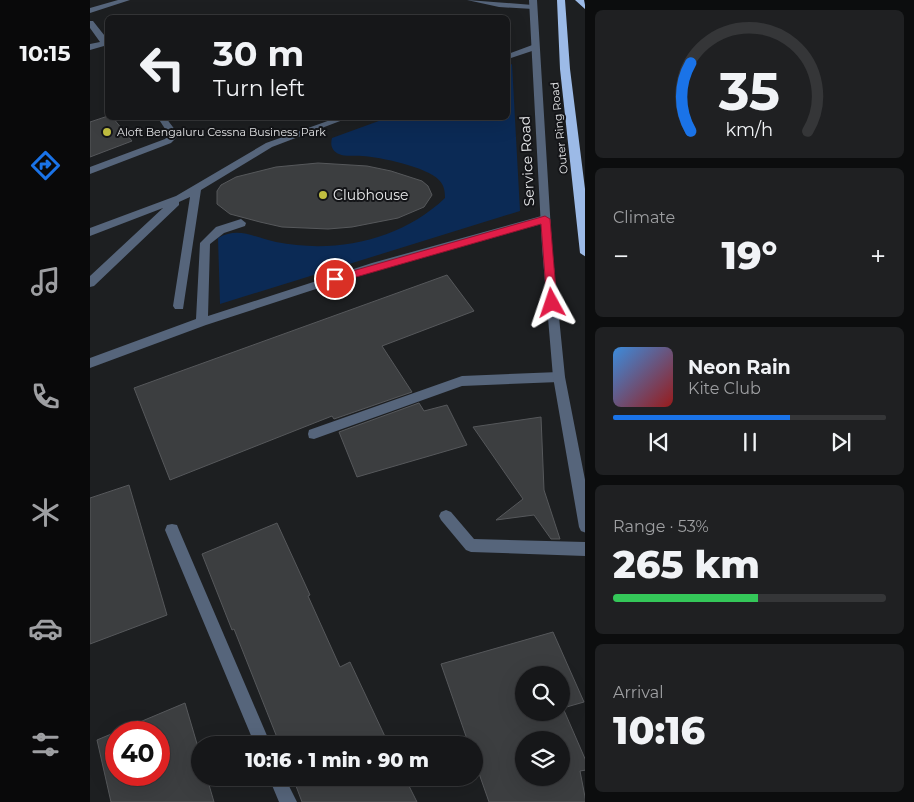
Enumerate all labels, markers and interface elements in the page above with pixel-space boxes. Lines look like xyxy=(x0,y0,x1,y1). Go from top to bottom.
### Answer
text: 30 m xyxy=(213,32,304,75)
icon: left xyxy=(130,35,195,100)
text: 10:15 xyxy=(19,40,71,67)
text: 35 xyxy=(718,60,780,123)
text: Turn left xyxy=(213,75,305,102)
street label: Outer Ring Road xyxy=(547,81,571,175)
street label: Service Road xyxy=(516,115,538,207)
text: km/h xyxy=(726,119,773,140)
place label: Aloft Bengaluru Cessna Business Park xyxy=(117,125,326,139)
marker: Aloft Bengaluru Cessna Business Park xyxy=(101,126,113,138)
icon: directions xyxy=(28,148,63,183)
place label: Clubhouse xyxy=(333,186,409,204)
marker: Clubhouse xyxy=(317,189,329,201)
text: Climate xyxy=(613,208,675,227)
text: 19° xyxy=(722,232,777,279)
text: − xyxy=(613,239,629,273)
text: + xyxy=(870,239,886,273)
pin xyxy=(314,258,356,300)
icon: music xyxy=(28,264,63,299)
icon: arrive xyxy=(321,265,349,293)
position arrow xyxy=(525,276,577,328)
text: Neon Rain xyxy=(688,356,791,379)
icon: phone xyxy=(28,379,63,414)
text: Kite Club xyxy=(688,379,761,398)
icon: previous xyxy=(645,428,673,456)
icon: pause xyxy=(736,428,764,456)
icon: next xyxy=(827,428,855,456)
icon: climate xyxy=(28,495,63,530)
text: Range · 53% xyxy=(613,517,709,536)
text: 265 km xyxy=(613,541,760,588)
icon: car xyxy=(28,611,63,646)
map controls xyxy=(515,666,570,786)
button: search xyxy=(515,666,570,721)
text: Arrival xyxy=(613,683,663,702)
text: 10:16 xyxy=(613,707,705,754)
speed limit sign: 40 xyxy=(105,721,170,786)
icon: filters xyxy=(28,727,63,762)
button: layers xyxy=(515,731,570,786)
text: 10:16 · 1 min · 90 m xyxy=(245,749,429,772)

